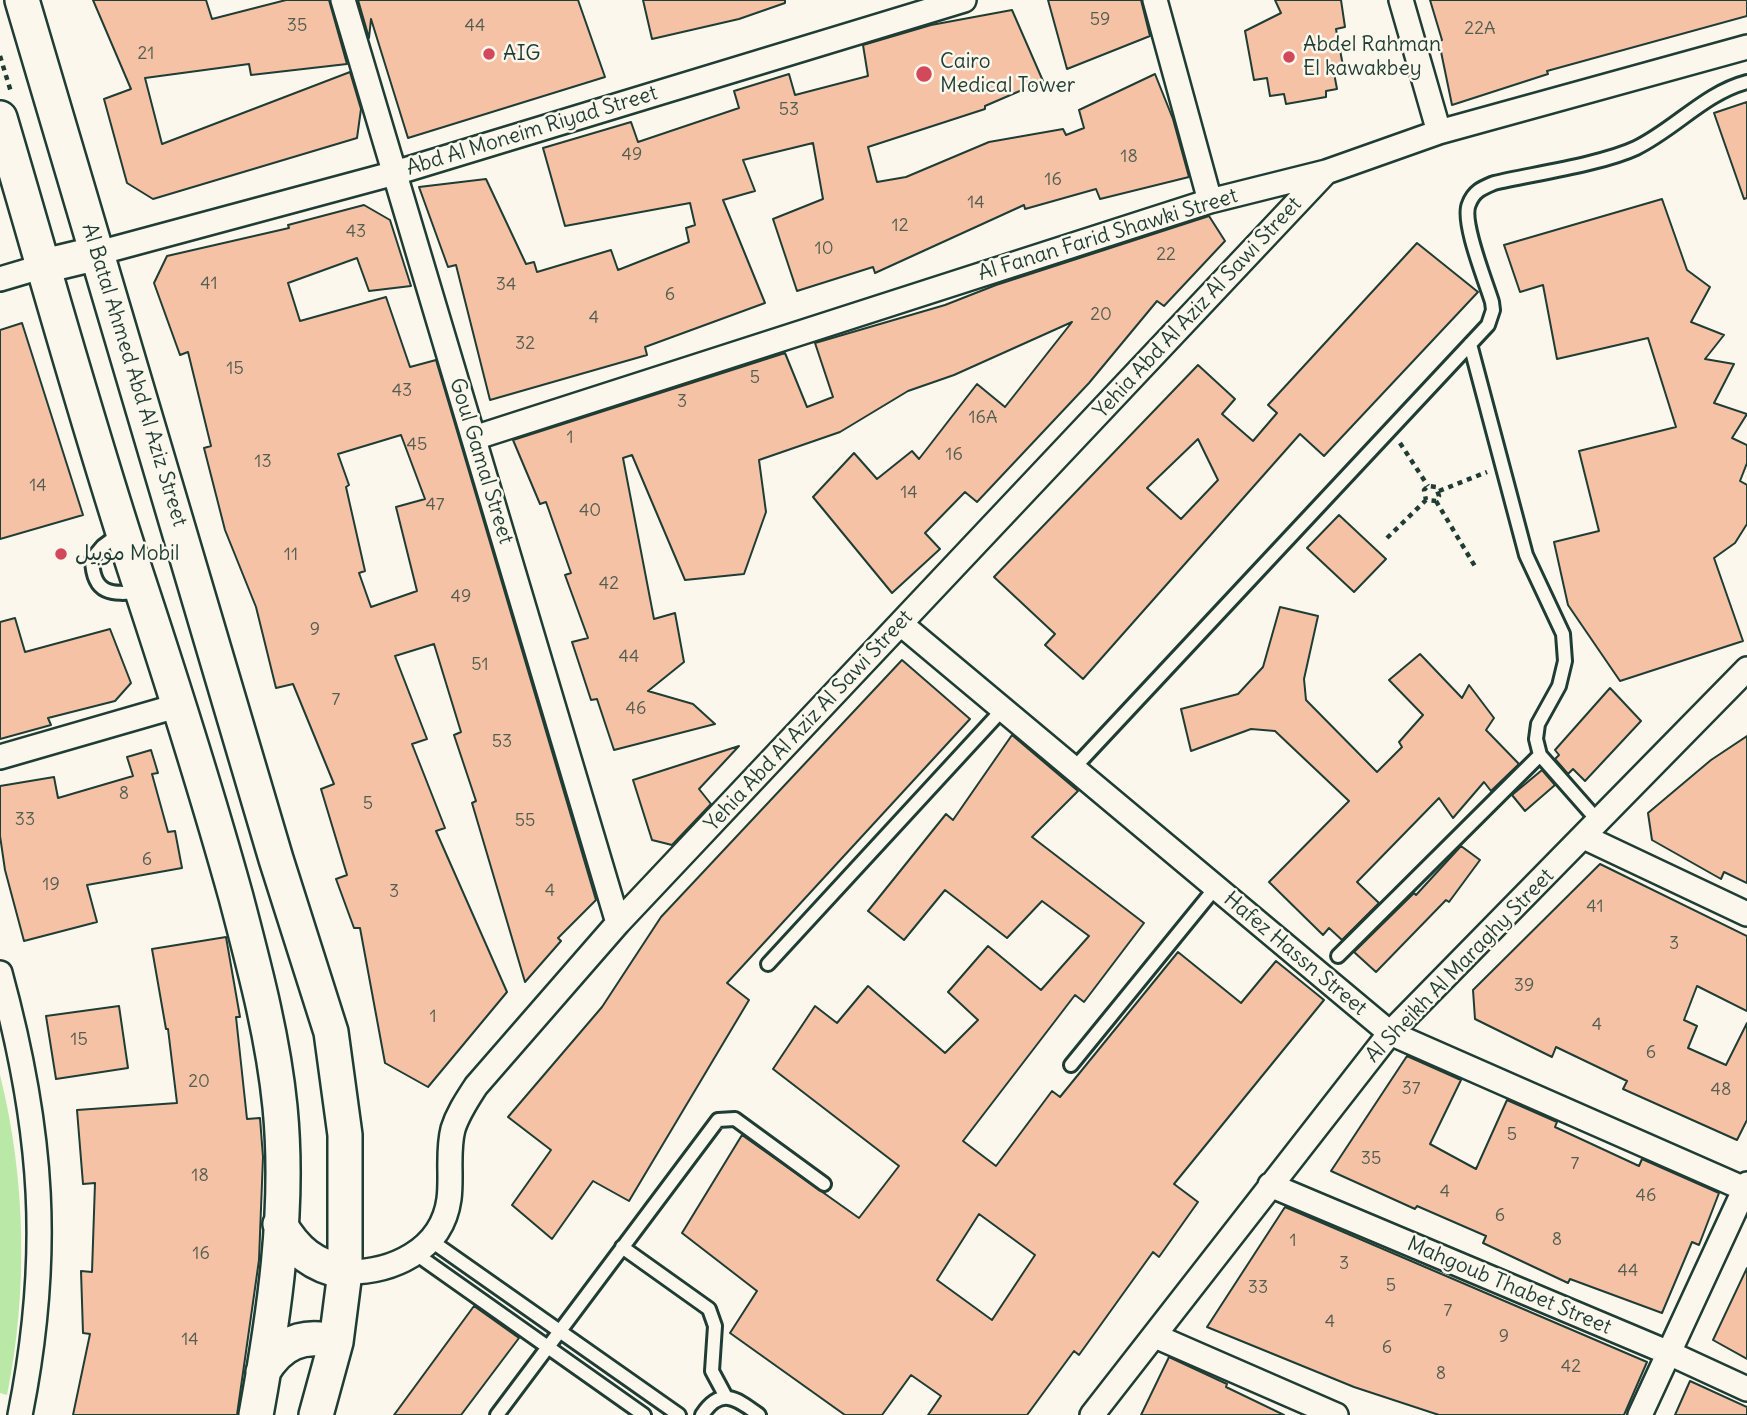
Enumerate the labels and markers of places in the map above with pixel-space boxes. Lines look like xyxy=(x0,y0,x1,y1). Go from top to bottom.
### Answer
place label: Abdel Rahman El kawakbey xyxy=(1303,32,1441,82)
place label: AIG xyxy=(503,41,540,67)
marker: AIG xyxy=(481,46,497,62)
place label: Cairo Medical Tower xyxy=(940,49,1075,99)
marker: Abdel Rahman El kawakbey xyxy=(1281,49,1297,65)
marker: Cairo Medical Tower xyxy=(914,64,934,84)
place label: موبيل Mobil xyxy=(75,541,179,567)
marker: موبيل Mobil xyxy=(53,546,69,562)

